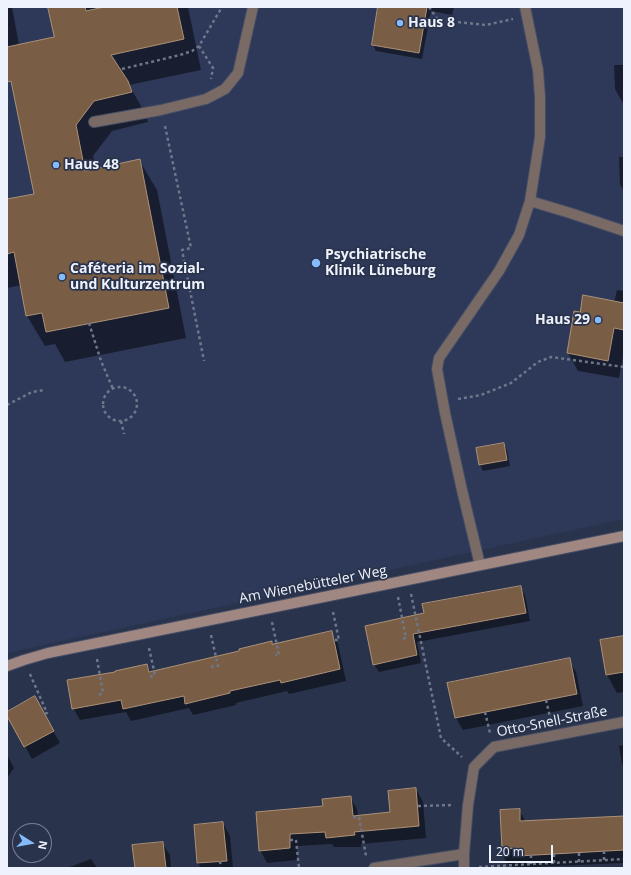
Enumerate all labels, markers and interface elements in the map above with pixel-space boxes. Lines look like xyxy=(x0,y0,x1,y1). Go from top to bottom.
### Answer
place label: Haus 8 xyxy=(408,15,455,31)
marker: Haus 8 xyxy=(395,18,405,28)
place label: Haus 48 xyxy=(64,157,119,173)
marker: Haus 48 xyxy=(51,160,61,170)
place label: Psychiatrische Klinik Lüneburg xyxy=(325,247,436,280)
marker: Psychiatrische Klinik Lüneburg xyxy=(310,257,322,269)
place label: Caféteria im Sozial- und Kulturzentrum xyxy=(70,261,205,294)
marker: Caféteria im Sozial- und Kulturzentrum xyxy=(57,272,67,282)
place label: Haus 29 xyxy=(535,312,590,328)
marker: Haus 29 xyxy=(593,315,603,325)
street label: Am Wienebütteler Weg xyxy=(238,562,388,608)
street label: Otto-Snell-Straße xyxy=(495,703,609,741)
north arrow xyxy=(12,823,52,863)
scale bar xyxy=(491,837,555,863)
text: N xyxy=(35,839,52,851)
text: 20 m xyxy=(496,843,524,860)

